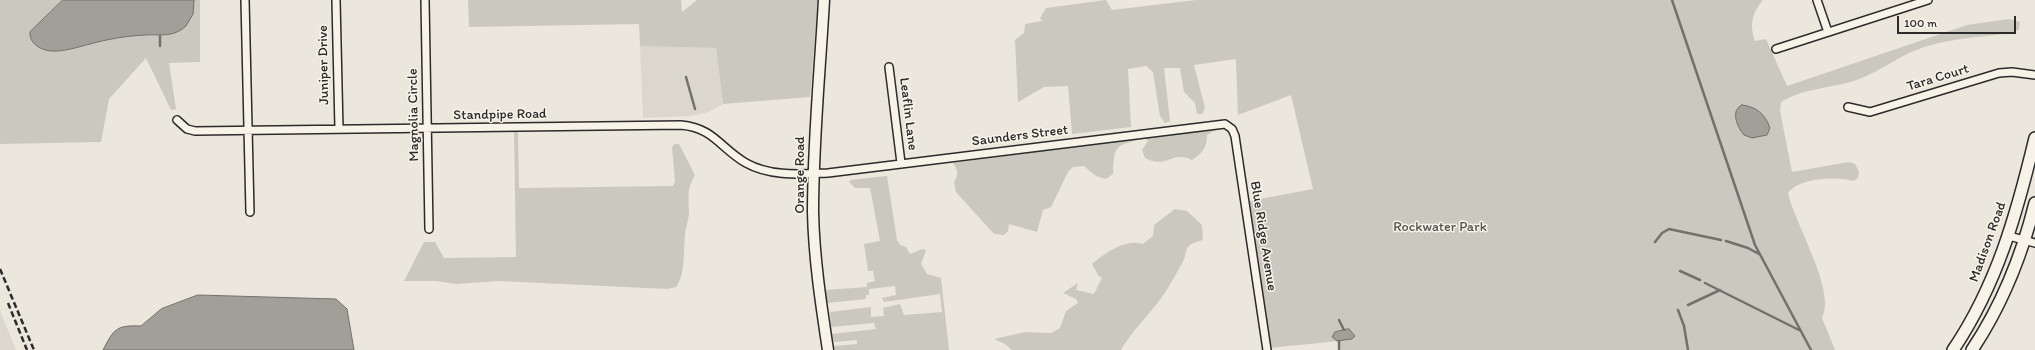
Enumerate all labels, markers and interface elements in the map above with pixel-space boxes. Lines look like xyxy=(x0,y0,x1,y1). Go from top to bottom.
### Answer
scale bar xyxy=(1899,8,2018,34)
text: 100 m xyxy=(1904,16,1937,30)
street label: Juniper Drive xyxy=(315,25,333,105)
street label: Tara Court xyxy=(1905,61,1971,95)
street label: Magnolia Circle xyxy=(405,68,423,162)
street label: Leaflin Lane xyxy=(895,77,921,151)
street label: Standpipe Road xyxy=(453,106,547,124)
street label: Saunders Street xyxy=(971,122,1069,150)
street label: Orange Road xyxy=(792,136,808,214)
street label: Blue Ridge Avenue xyxy=(1246,180,1280,292)
street label: Madison Road xyxy=(1966,200,2010,284)
park label: Rockwater Park xyxy=(1393,219,1487,235)

